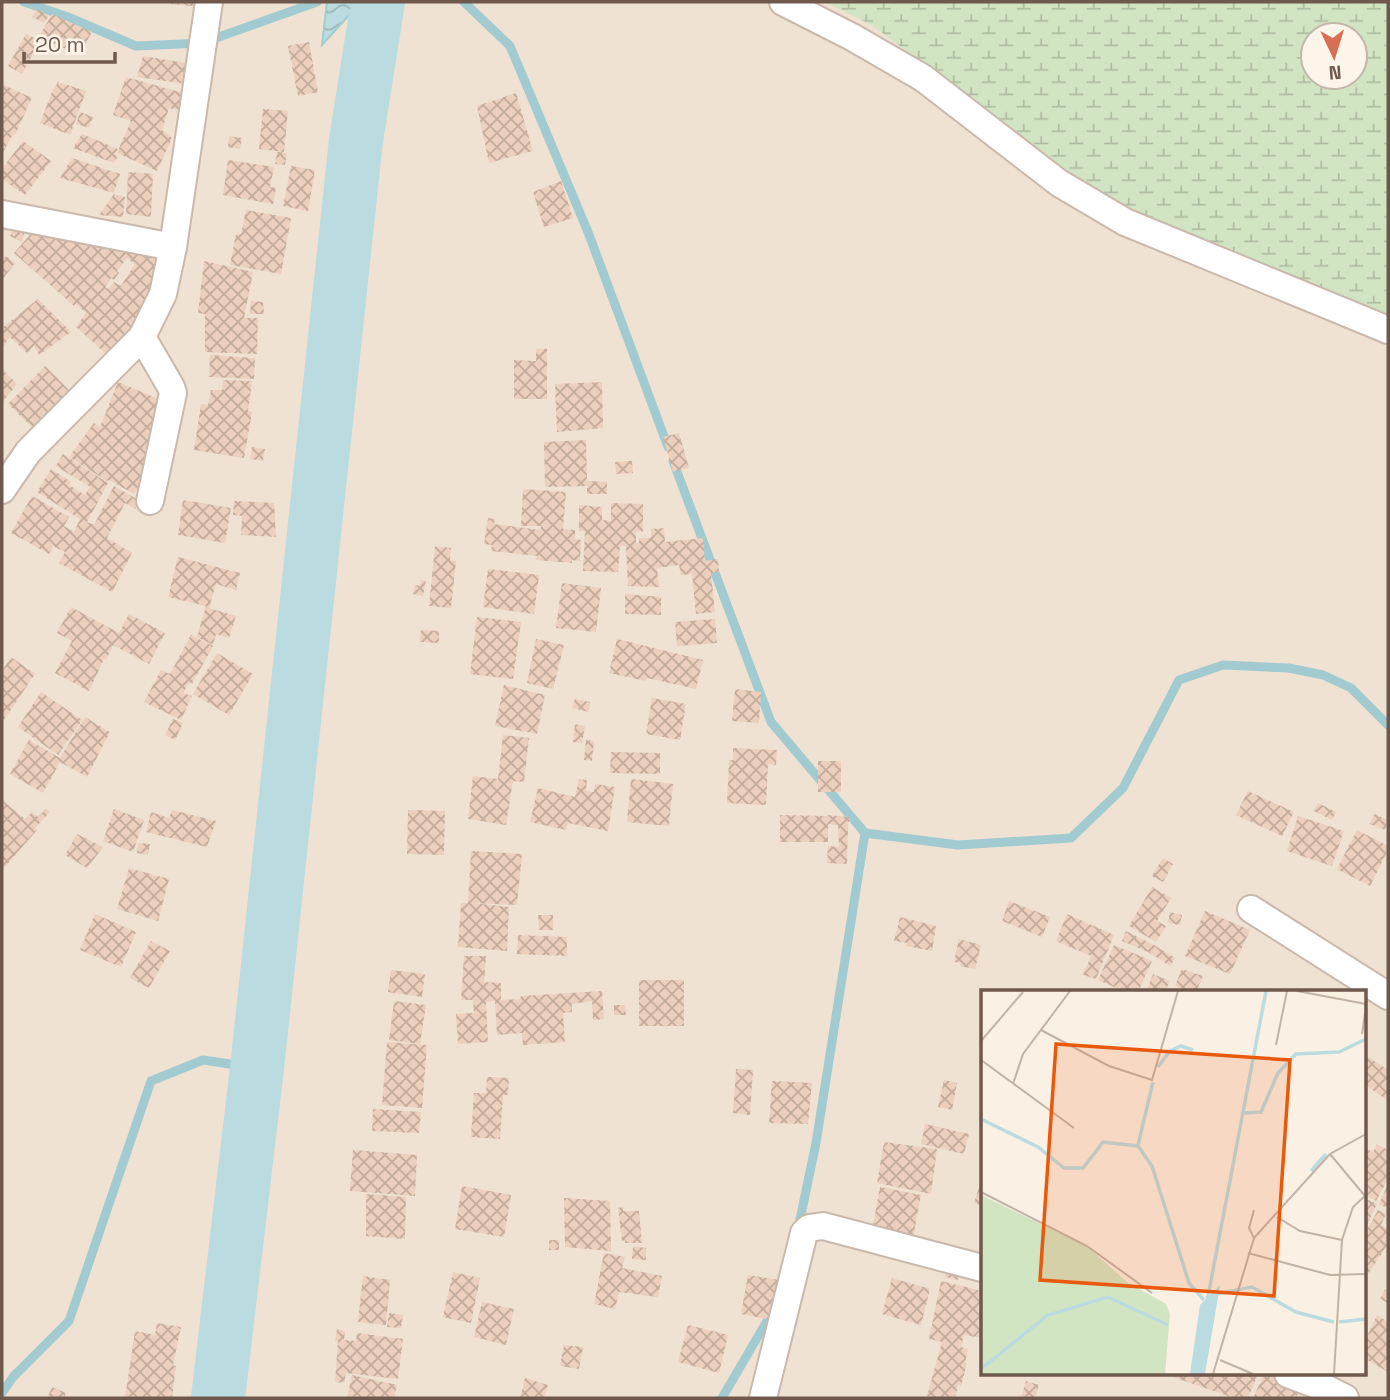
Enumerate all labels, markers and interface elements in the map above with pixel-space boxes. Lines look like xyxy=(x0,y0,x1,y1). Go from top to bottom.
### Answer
scale bar xyxy=(24,21,116,65)
north arrow xyxy=(1299,21,1369,91)
text: 20 m xyxy=(35,31,85,58)
text: N xyxy=(1328,60,1342,85)
inset map xyxy=(981,990,1366,1376)

